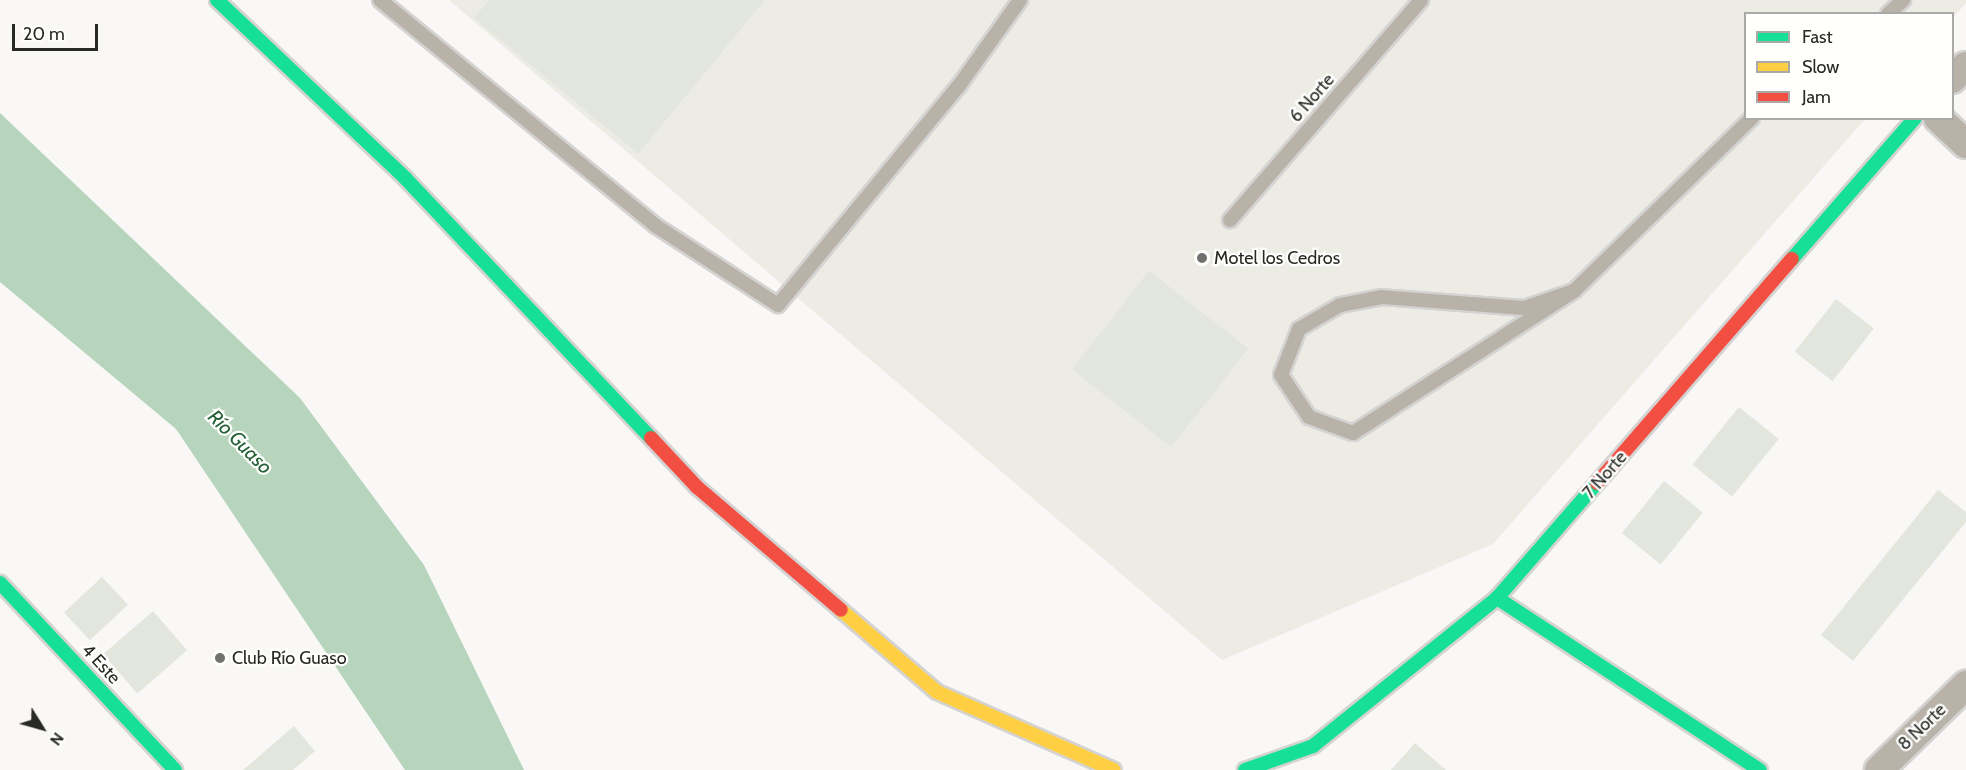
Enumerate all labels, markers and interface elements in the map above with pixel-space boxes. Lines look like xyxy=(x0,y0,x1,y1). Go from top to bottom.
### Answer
scale bar xyxy=(15,12,100,50)
legend xyxy=(1744,12,1954,120)
text: 20 m xyxy=(23,23,65,45)
text: Fast xyxy=(1802,26,1833,48)
text: Slow xyxy=(1802,56,1839,78)
street label: 6 Norte xyxy=(1285,69,1339,127)
text: Jam xyxy=(1802,86,1831,108)
place label: Motel los Cedros xyxy=(1214,247,1340,269)
marker: Motel los Cedros xyxy=(1195,251,1209,265)
water label: Río Guaso xyxy=(203,405,277,479)
street label: 7 Norte xyxy=(1578,447,1632,503)
street label: 4 Este xyxy=(77,639,125,689)
place label: Club Río Guaso xyxy=(232,647,347,669)
marker: Club Río Guaso xyxy=(213,651,227,665)
north arrow xyxy=(12,698,72,758)
street label: 8 Norte xyxy=(1894,699,1950,755)
text: N xyxy=(46,729,68,749)

